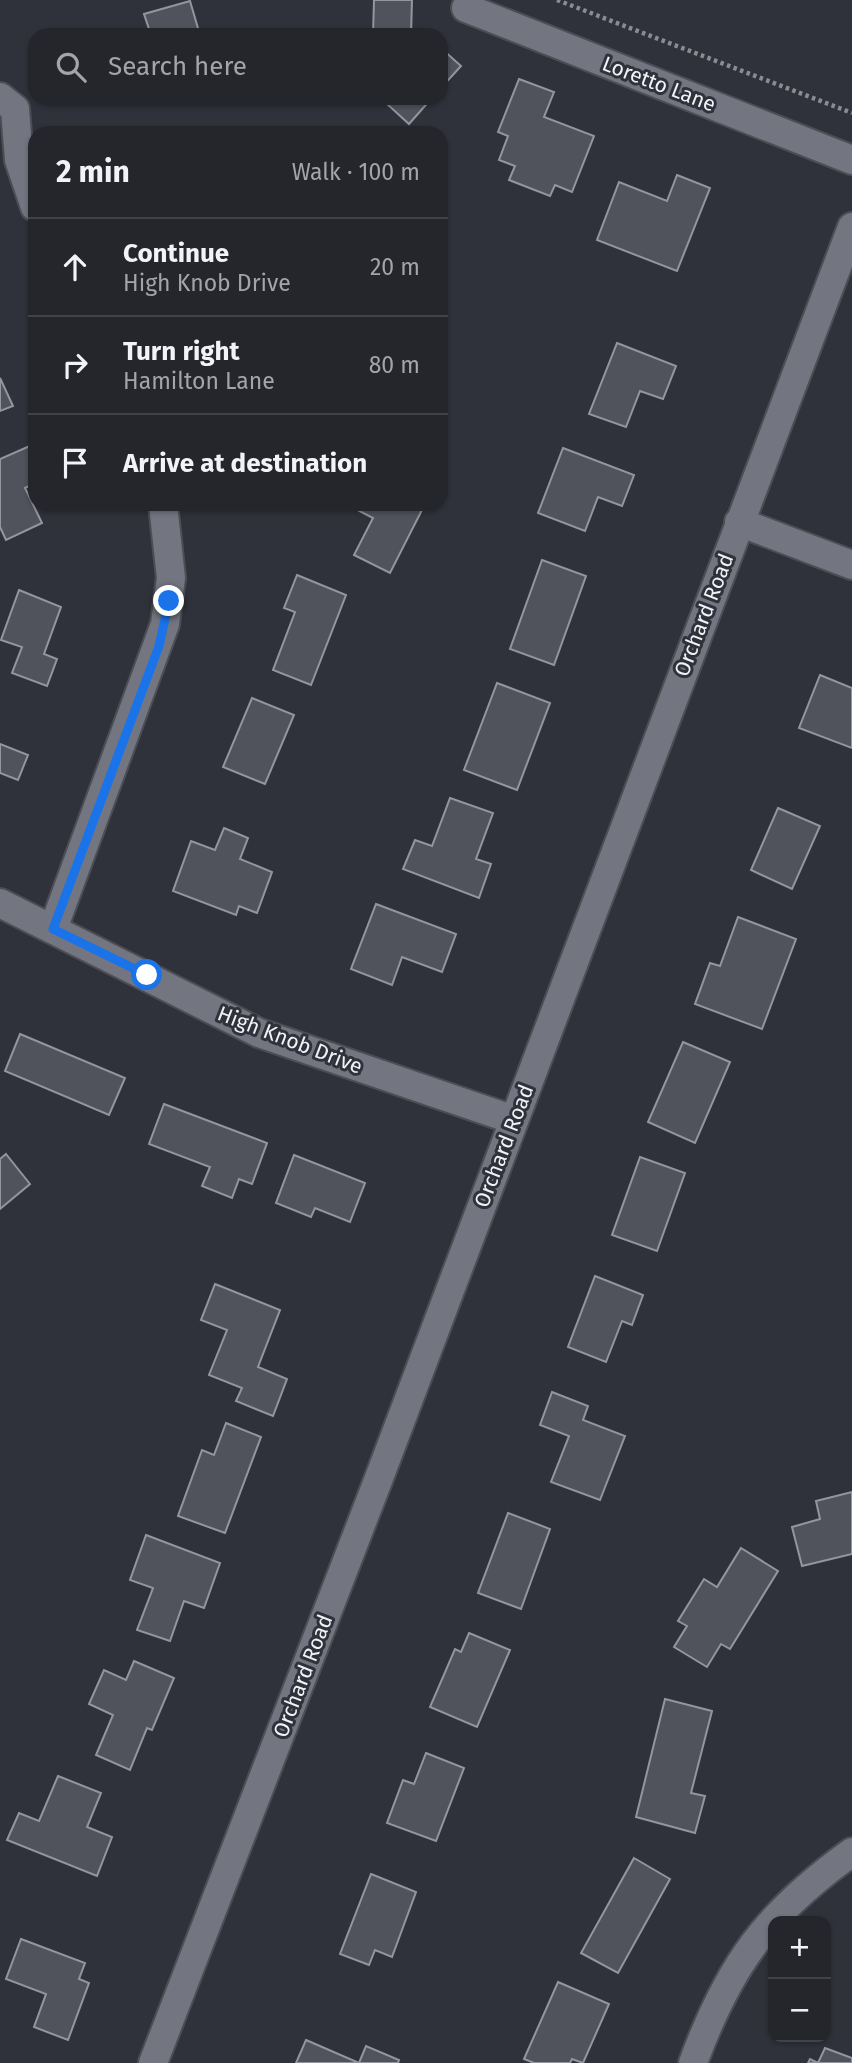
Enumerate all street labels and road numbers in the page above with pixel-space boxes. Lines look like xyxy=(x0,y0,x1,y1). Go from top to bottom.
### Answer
street label: Loretto Lane xyxy=(599,51,719,117)
street label: Orchard Road xyxy=(669,550,739,680)
street label: High Knob Drive xyxy=(214,1000,366,1080)
street label: Orchard Road xyxy=(469,1081,539,1211)
street label: Orchard Road xyxy=(268,1611,338,1741)

